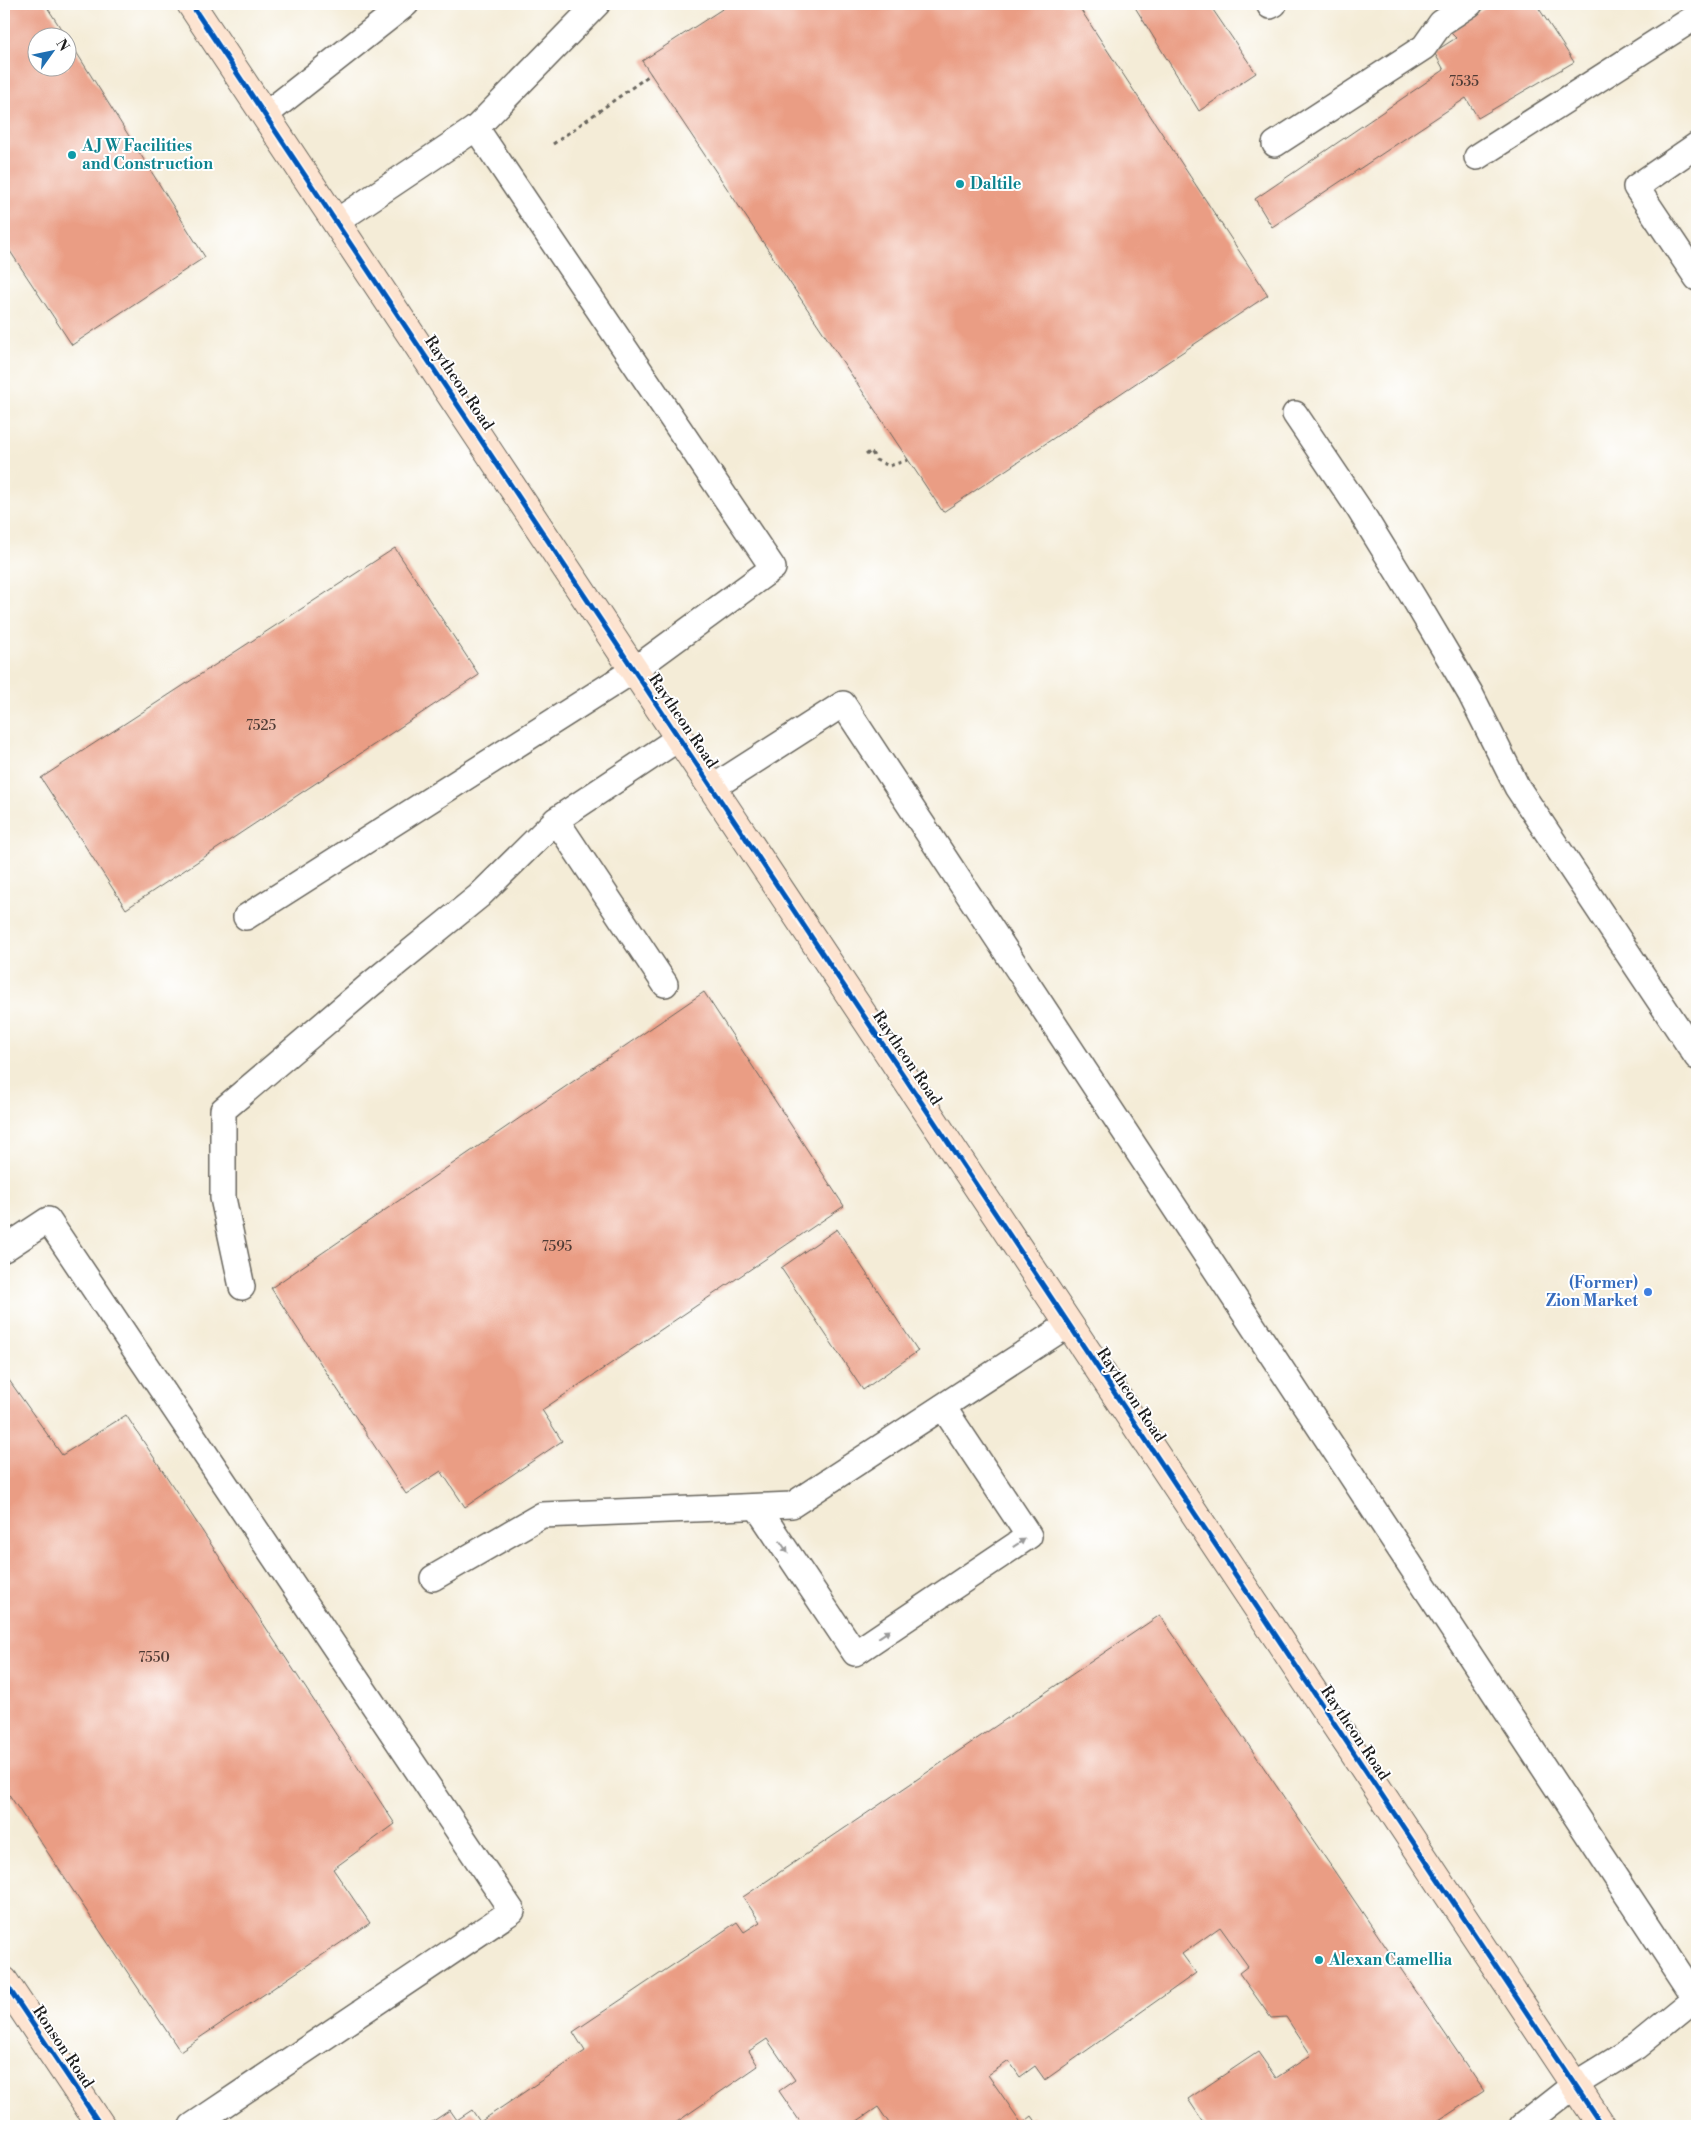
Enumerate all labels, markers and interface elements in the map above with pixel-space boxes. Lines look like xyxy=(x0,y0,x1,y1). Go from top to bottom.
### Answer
north arrow xyxy=(28,28,78,78)
text: N xyxy=(51,36,73,55)
house number: 7535 xyxy=(1449,73,1479,91)
place label: A J W Facilities and Construction xyxy=(81,136,213,174)
marker: A J W Facilities and Construction xyxy=(66,149,78,161)
place label: Daltile xyxy=(970,174,1022,194)
marker: Daltile xyxy=(954,178,966,190)
street label: Raytheon Road xyxy=(420,332,498,434)
street label: Raytheon Road xyxy=(644,670,722,772)
house number: 7525 xyxy=(246,717,276,735)
street label: Raytheon Road xyxy=(868,1007,946,1109)
house number: 7595 xyxy=(542,1238,573,1256)
place label: (Former) Zion Market xyxy=(1546,1273,1638,1311)
marker: (Former) Zion Market xyxy=(1642,1286,1654,1298)
street label: Raytheon Road xyxy=(1092,1344,1170,1446)
one-way arrow xyxy=(1012,1538,1026,1548)
one-way arrow xyxy=(779,1541,789,1554)
one-way arrow xyxy=(878,1629,891,1639)
house number: 7550 xyxy=(138,1649,170,1667)
street label: Raytheon Road xyxy=(1316,1682,1394,1784)
place label: Alexan Camellia xyxy=(1328,1950,1453,1970)
marker: Alexan Camellia xyxy=(1313,1954,1325,1966)
street label: Ronson Road xyxy=(28,2002,98,2092)

